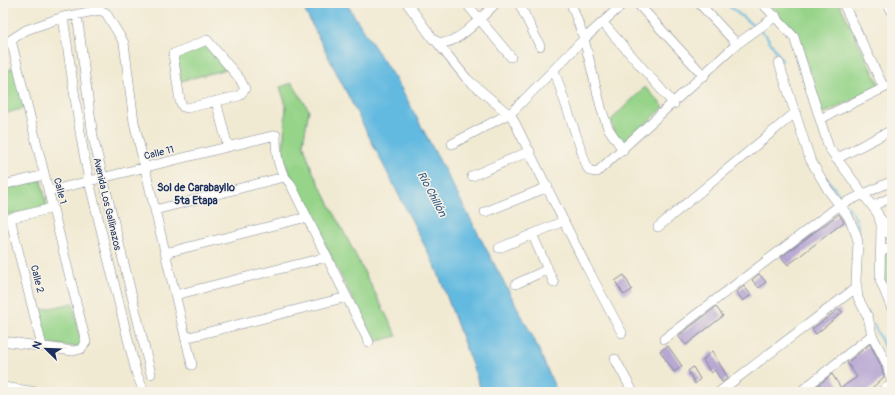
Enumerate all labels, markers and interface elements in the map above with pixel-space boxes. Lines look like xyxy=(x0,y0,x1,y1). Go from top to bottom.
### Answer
street label: Calle 11 xyxy=(143,143,175,163)
street label: Avenida Los Gallinazos xyxy=(90,156,124,252)
water label: Río Chillón xyxy=(415,169,450,219)
street label: Calle 1 xyxy=(51,177,69,205)
district label: Sol de Carabayllo 5ta Etapa xyxy=(157,181,235,207)
street label: Calle 2 xyxy=(28,264,46,295)
north arrow xyxy=(26,329,66,369)
text: N xyxy=(30,339,45,351)

